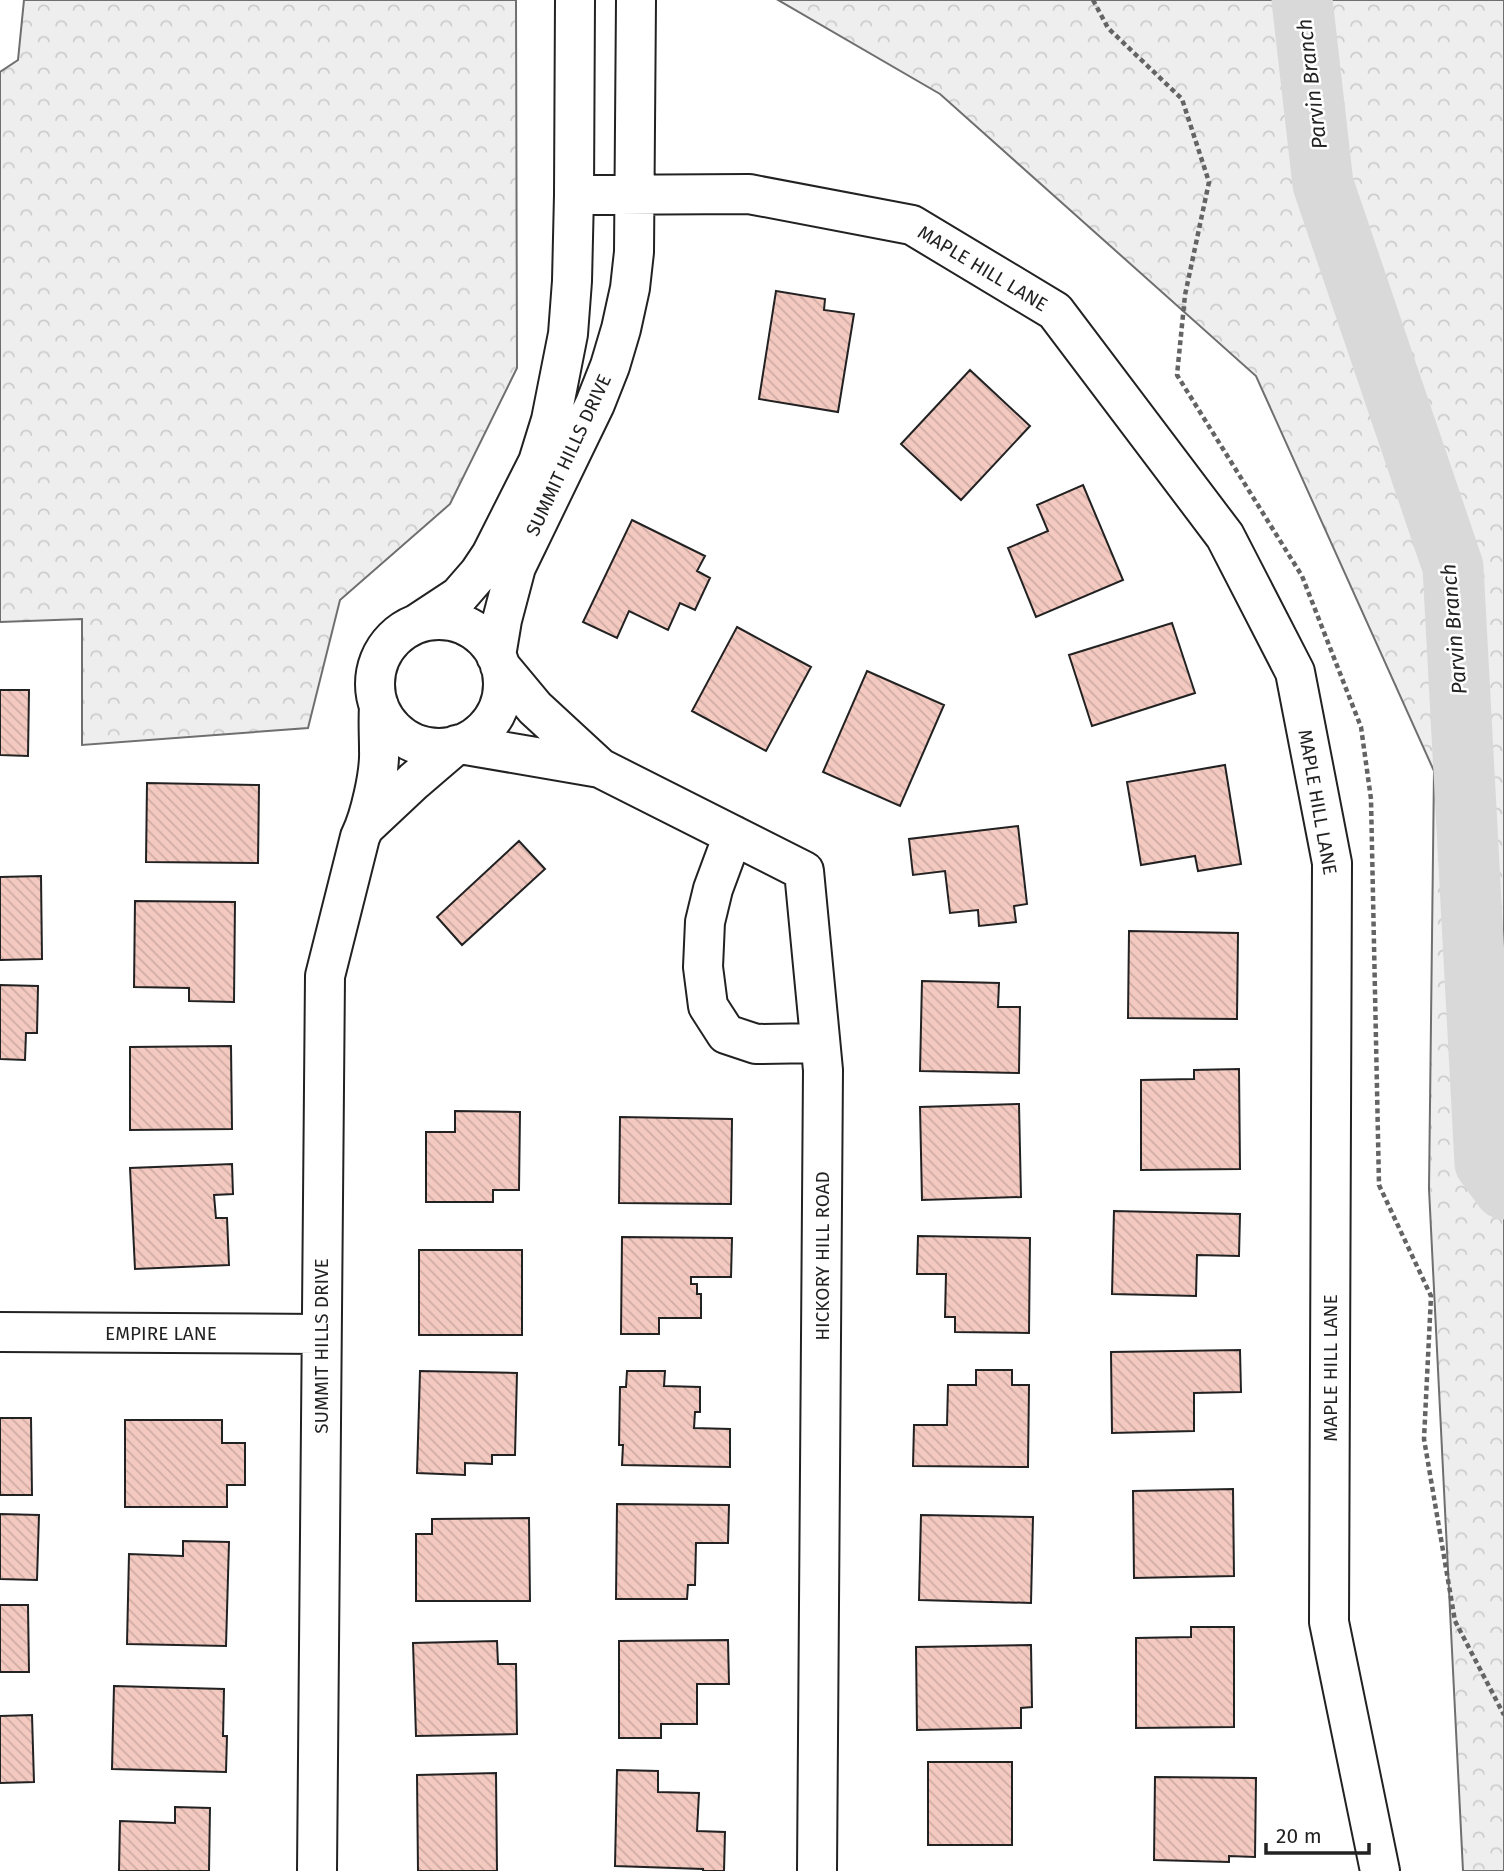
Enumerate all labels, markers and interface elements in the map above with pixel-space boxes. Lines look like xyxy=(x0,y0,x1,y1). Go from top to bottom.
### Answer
water label: Parvin Branch xyxy=(1291,17,1333,151)
street label: MAPLE HILL LANE xyxy=(914,221,1052,316)
street label: SUMMIT HILLS DRIVE xyxy=(521,371,616,540)
water label: Parvin Branch xyxy=(1435,562,1473,696)
street label: MAPLE HILL LANE xyxy=(1293,728,1342,877)
street label: HICKORY HILL ROAD xyxy=(811,1171,834,1341)
street label: SUMMIT HILLS DRIVE xyxy=(310,1258,333,1434)
street label: MAPLE HILL LANE xyxy=(1319,1294,1342,1442)
street label: EMPIRE LANE xyxy=(105,1322,217,1345)
scale bar xyxy=(1266,1812,1369,1856)
text: 20 m xyxy=(1276,1823,1322,1849)

